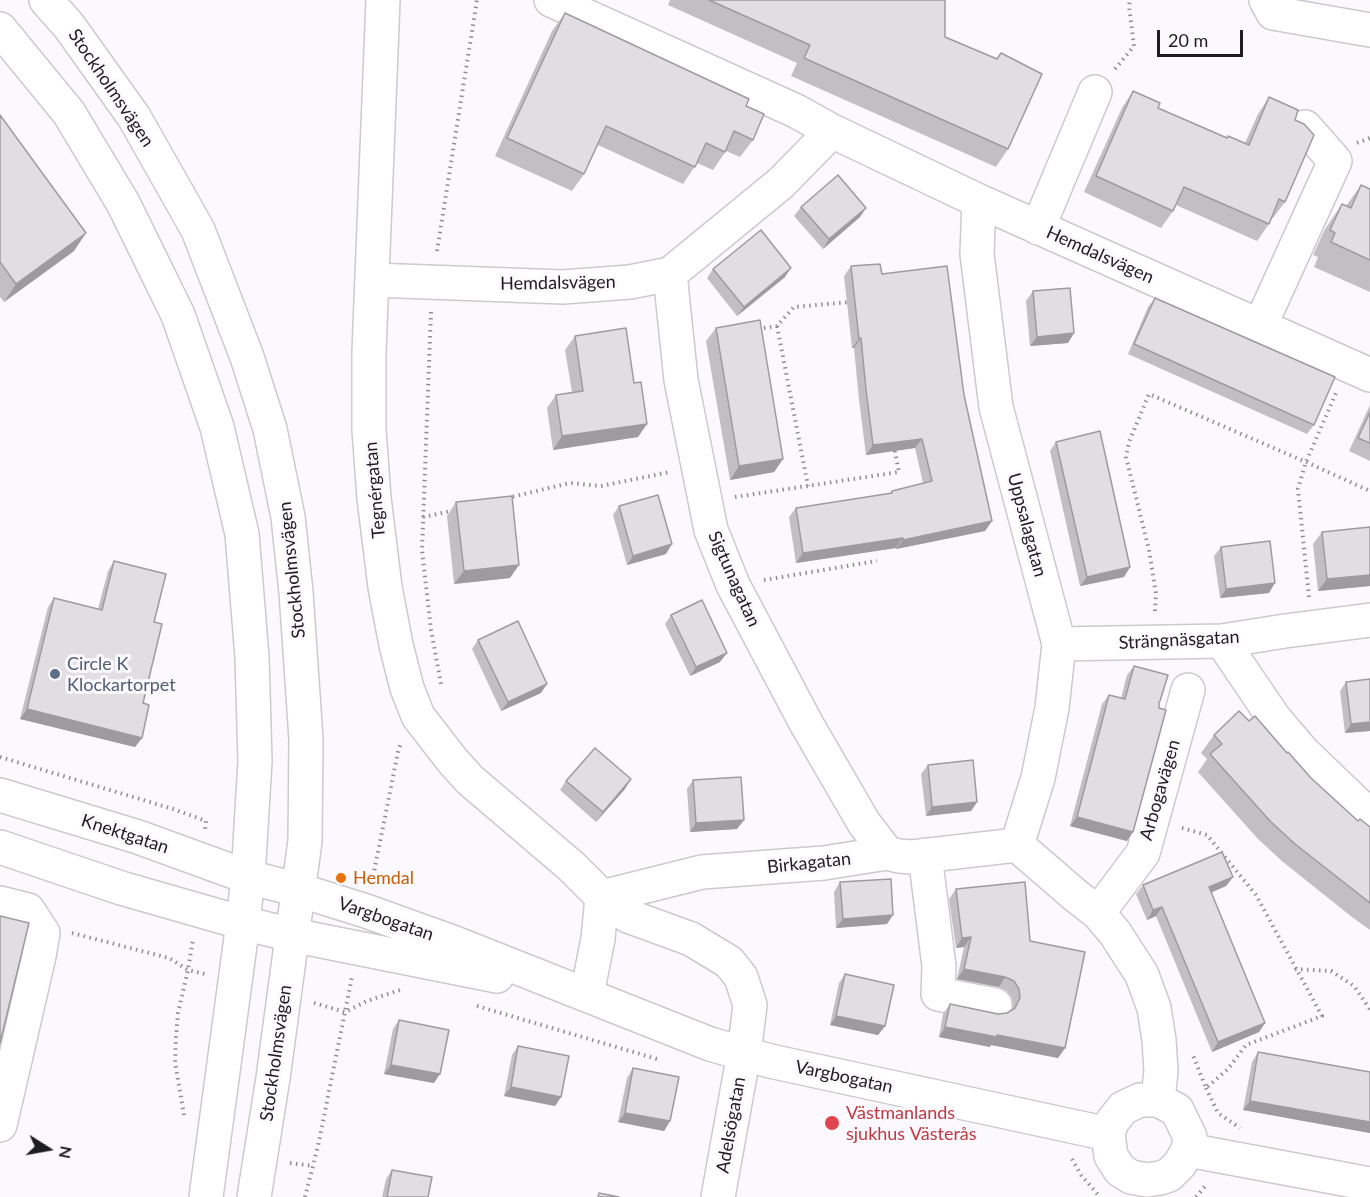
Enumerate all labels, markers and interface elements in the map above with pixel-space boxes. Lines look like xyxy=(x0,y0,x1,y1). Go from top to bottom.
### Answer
scale bar xyxy=(1160,18,1246,56)
street label: Stockholmsvägen xyxy=(64,25,158,151)
text: 20 m xyxy=(1168,29,1208,51)
street label: Hemdalsvägen xyxy=(1043,222,1157,288)
street label: Hemdalsvägen xyxy=(500,271,616,295)
street label: Tegnérgatan xyxy=(360,441,390,539)
street label: Uppsalagatan xyxy=(1003,471,1051,579)
street label: Stockholmsvägen xyxy=(274,501,310,639)
street label: Sigtunagatan xyxy=(703,528,765,630)
street label: Strängnäsgatan xyxy=(1118,626,1240,654)
place label: Circle K Klockartorpet xyxy=(67,653,176,696)
marker: Circle K Klockartorpet xyxy=(48,667,62,681)
street label: Arbogavägen xyxy=(1135,737,1185,843)
street label: Knektgatan xyxy=(79,810,171,858)
street label: Birkagatan xyxy=(766,848,852,878)
place label: Hemdal xyxy=(353,867,414,889)
marker: Hemdal xyxy=(334,871,348,885)
street label: Vargbogatan xyxy=(335,893,437,945)
street label: Stockholmsvägen xyxy=(256,983,296,1123)
street label: Vargbogatan xyxy=(793,1056,895,1098)
street label: Adelsögatan xyxy=(712,1075,750,1175)
place label: Västmanlands sjukhus Västerås xyxy=(846,1102,977,1144)
marker: Västmanlands sjukhus Västerås xyxy=(823,1114,841,1132)
north arrow xyxy=(18,1119,78,1179)
text: N xyxy=(56,1145,77,1160)

